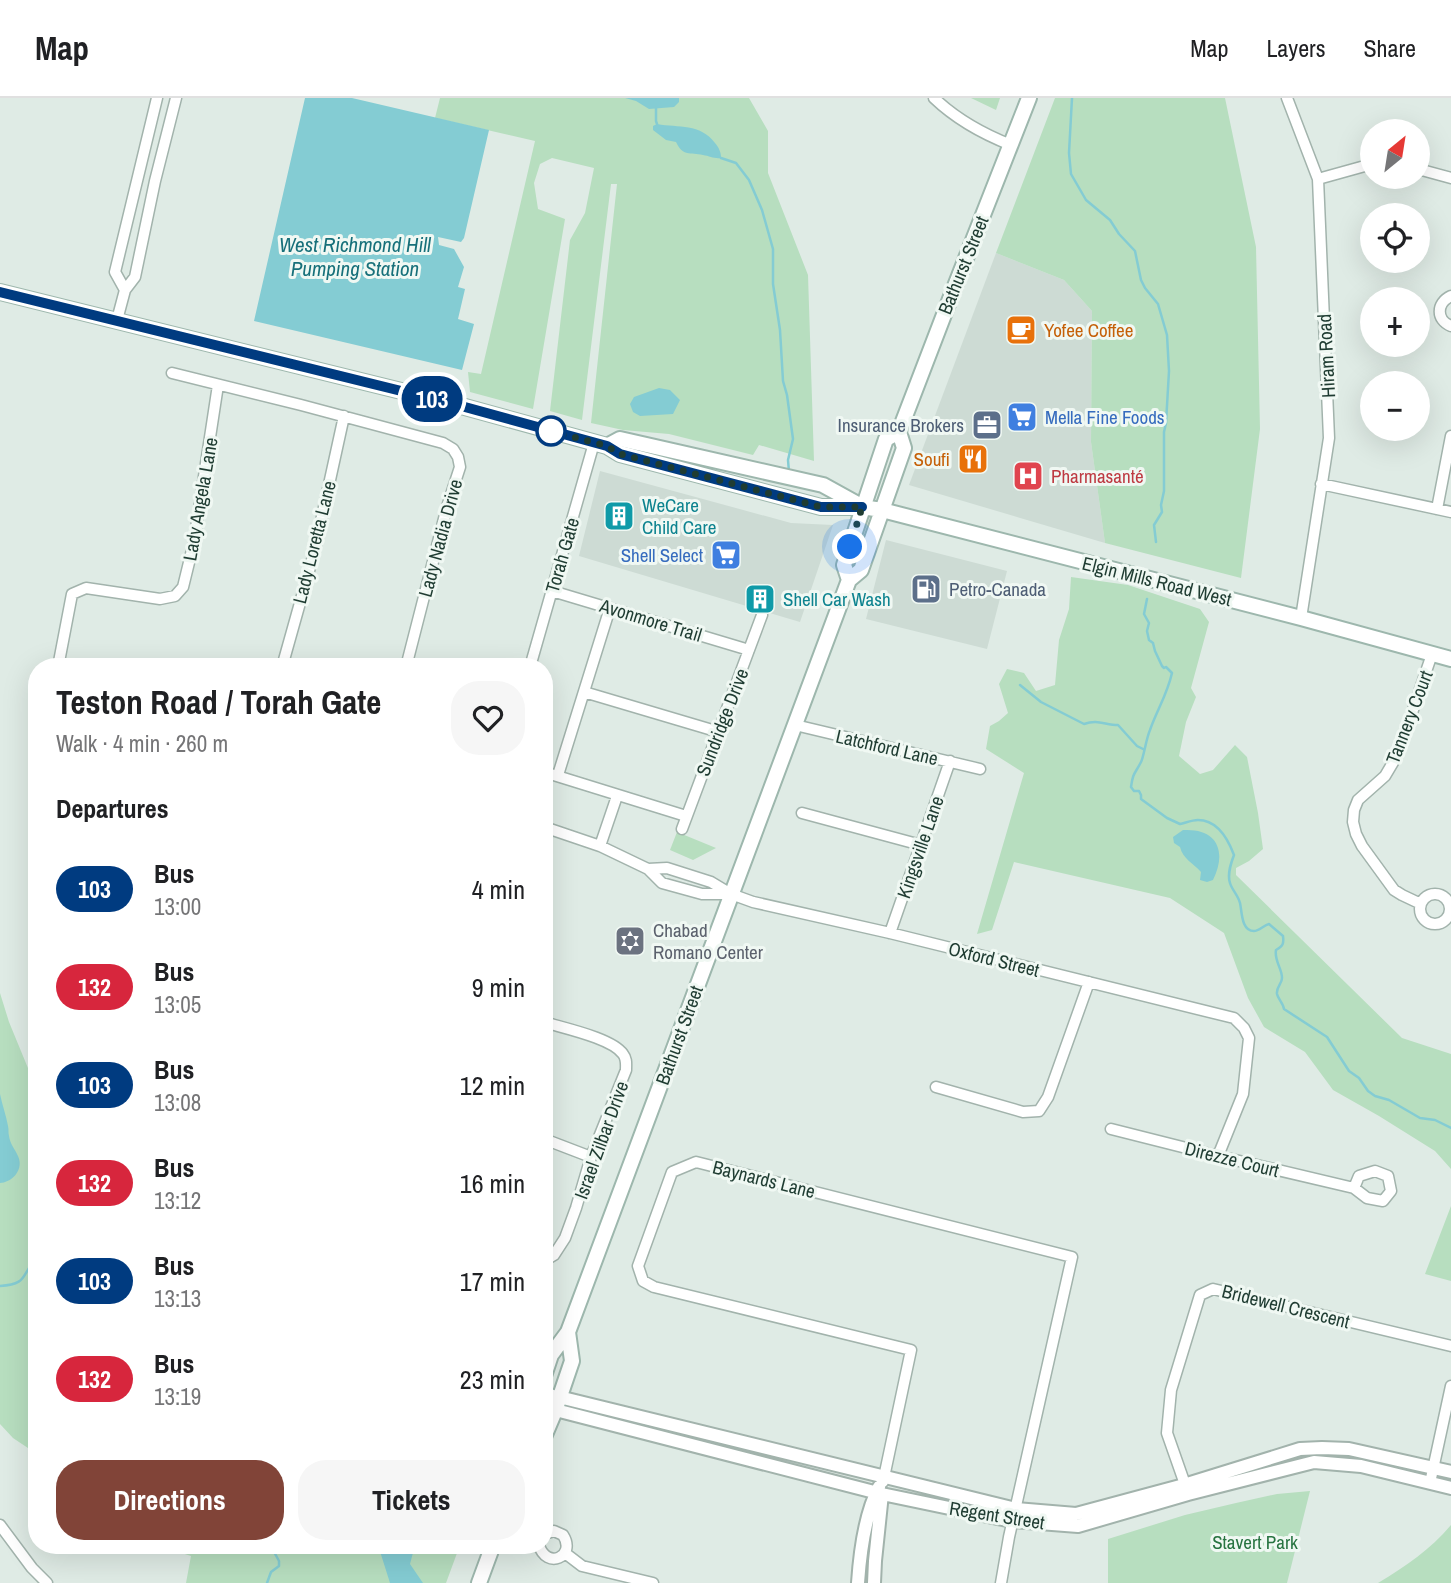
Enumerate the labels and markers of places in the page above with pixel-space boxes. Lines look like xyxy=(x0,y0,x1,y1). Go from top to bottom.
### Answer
cafe icon: Yofee Coffee xyxy=(1004,313,1038,347)
place label: Yofee Coffee xyxy=(1044,317,1133,343)
supermarket icon: Mella Fine Foods xyxy=(1005,400,1039,434)
place label: Mella Fine Foods xyxy=(1045,404,1165,430)
office icon: Insurance Brokers xyxy=(970,408,1004,442)
place label: Insurance Brokers xyxy=(838,412,964,438)
unlabelled marker xyxy=(536,416,566,446)
restaurant icon: Soufi xyxy=(956,442,990,476)
place label: Soufi xyxy=(914,446,950,472)
hospital icon: Pharmasanté xyxy=(1011,459,1045,493)
place label: Pharmasanté xyxy=(1051,463,1144,489)
place label: WeCare Child Care xyxy=(642,492,716,540)
building icon: WeCare Child Care xyxy=(602,499,636,533)
supermarket icon: Shell Select xyxy=(709,538,743,572)
place label: Shell Select xyxy=(621,542,704,568)
fuel station icon: Petro-Canada xyxy=(909,572,943,606)
place label: Petro-Canada xyxy=(949,576,1046,602)
building icon: Shell Car Wash xyxy=(743,582,777,616)
place label: Shell Car Wash xyxy=(783,586,891,612)
place label: Chabad Romano Center xyxy=(653,917,764,965)
synagogue icon: Chabad Romano Center xyxy=(613,924,647,958)

